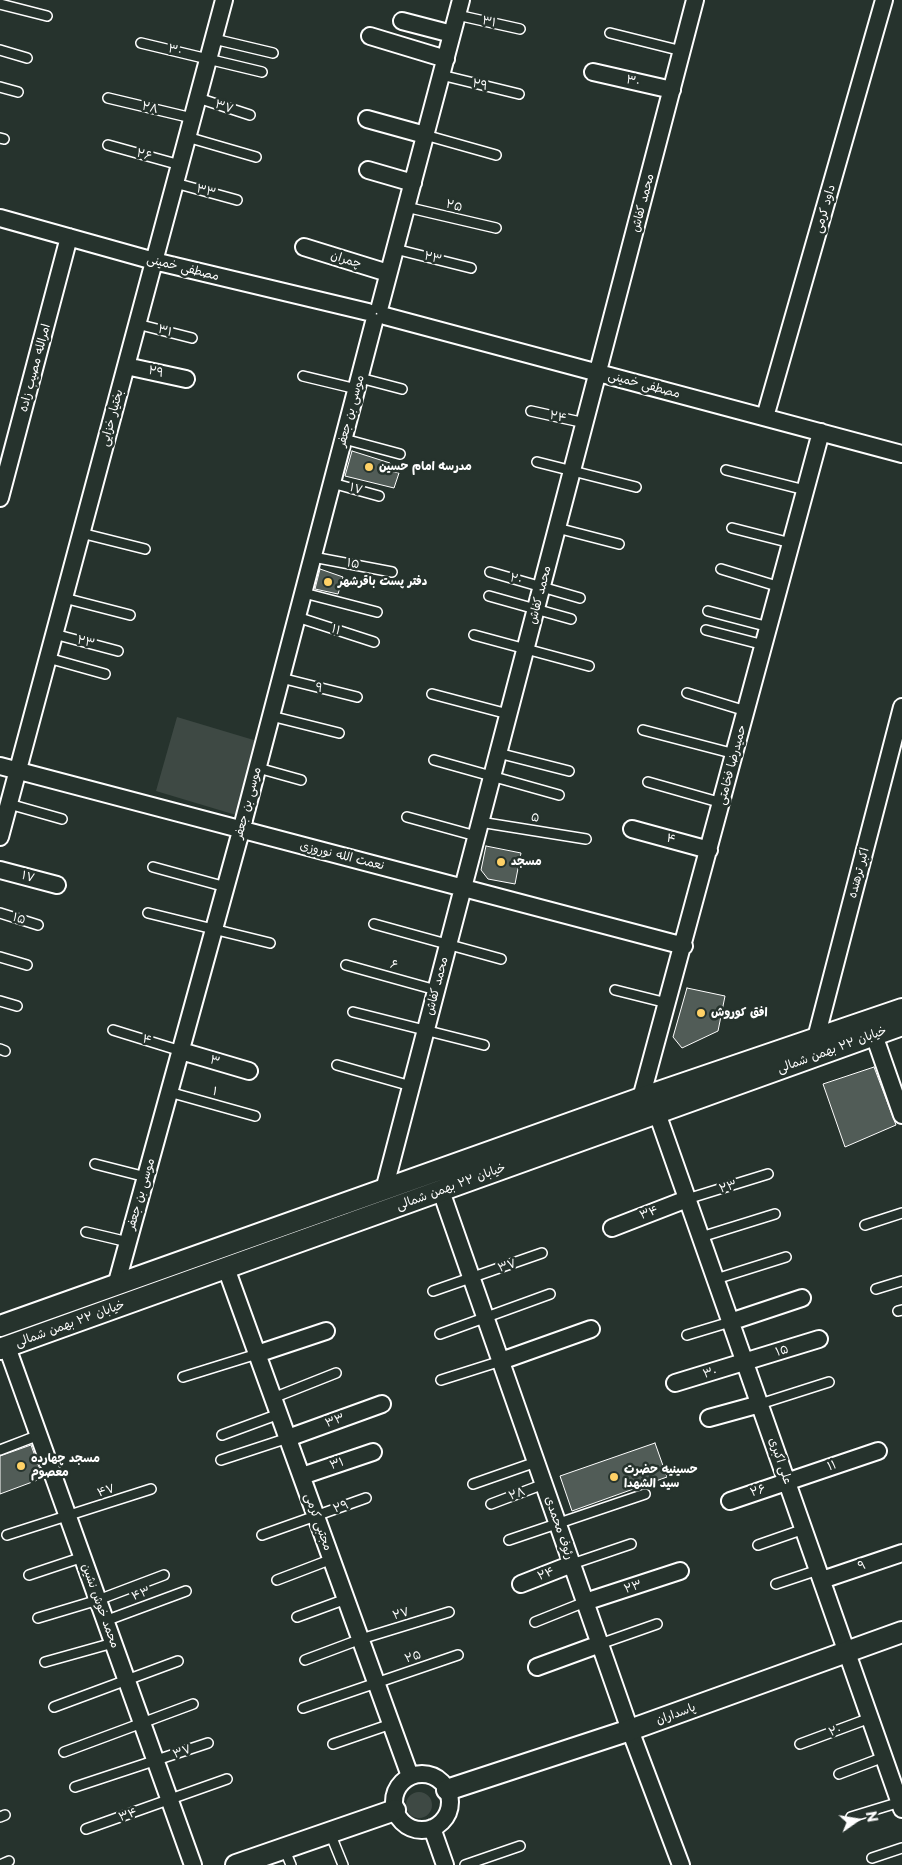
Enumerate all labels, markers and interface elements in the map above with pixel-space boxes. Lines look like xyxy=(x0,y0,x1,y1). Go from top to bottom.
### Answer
street label: ۳۱ xyxy=(481,13,497,31)
street label: ۳۰ xyxy=(167,41,183,59)
street label: ۳۰ xyxy=(625,72,641,90)
street label: ۲۹ xyxy=(471,76,489,94)
street label: ۳۷ xyxy=(213,97,235,117)
street label: ۲۸ xyxy=(140,99,160,117)
street label: ۲۶ xyxy=(135,146,153,164)
street label: محمد کفاش xyxy=(628,172,658,234)
street label: ۳۳ xyxy=(195,182,217,200)
street label: داود کرمی xyxy=(811,183,839,235)
street label: ۲۵ xyxy=(444,197,464,215)
street label: چمران xyxy=(329,249,363,271)
street label: ۲۳ xyxy=(423,249,443,267)
street label: مصطفی خمینی xyxy=(145,252,221,284)
street label: امرالله مصیب زاده xyxy=(16,322,54,414)
street label: ۳۱ xyxy=(156,322,174,340)
street label: ۲۹ xyxy=(147,363,165,381)
street label: مصطفی خمینی xyxy=(606,368,682,402)
street label: موسی بن جعفر xyxy=(335,374,367,448)
street label: بختیار خزایی xyxy=(97,388,127,448)
street label: ۲۴ xyxy=(548,408,568,426)
place label: مدرسه امام حسین xyxy=(379,460,472,474)
marker: مدرسه امام حسین xyxy=(363,461,375,473)
street label: ۱۷ xyxy=(348,480,364,498)
street label: ۱۵ xyxy=(345,556,361,572)
street label: محمد کفاش xyxy=(525,564,555,626)
street label: ۲۰ xyxy=(508,570,524,588)
place label: دفتر پست باقرشهر xyxy=(338,575,427,589)
marker: دفتر پست باقرشهر xyxy=(322,576,334,588)
street label: ۱۱ xyxy=(330,622,342,638)
street label: ۲۳ xyxy=(76,633,96,651)
street label: ۹ xyxy=(314,680,324,696)
street label: حمیدرضا فخامتی xyxy=(714,723,750,807)
street label: موسی بن جعفر xyxy=(232,766,264,840)
street label: ۵ xyxy=(530,810,540,826)
street label: ۴ xyxy=(665,831,677,847)
street label: نعمت الله نوروزی xyxy=(298,839,386,873)
street label: اکبر ترهنده xyxy=(845,846,873,900)
place label: مسجد xyxy=(511,855,542,869)
marker: مسجد xyxy=(495,856,507,868)
street label: ۱۷ xyxy=(20,868,36,886)
street label: ۱۵ xyxy=(11,910,27,928)
street label: محمد کفاش xyxy=(422,955,452,1017)
street label: ۶ xyxy=(389,957,399,973)
place label: افق کوروش xyxy=(711,1006,768,1020)
marker: افق کوروش xyxy=(695,1007,707,1019)
street label: خیابان ۲۲ بهمن شمالی xyxy=(775,1024,889,1076)
street label: ۴ xyxy=(141,1032,153,1048)
street label: ۳ xyxy=(208,1053,222,1069)
street label: ۱ xyxy=(211,1084,219,1100)
street label: موسی بن جعفر xyxy=(124,1157,158,1231)
street label: خیابان ۲۲ بهمن شمالی xyxy=(394,1161,508,1213)
street label: ۲۳ xyxy=(717,1177,739,1197)
street label: ۳۴ xyxy=(638,1203,660,1223)
street label: ۳۷ xyxy=(496,1256,518,1276)
street label: خیابان ۲۲ بهمن شمالی xyxy=(13,1298,127,1350)
street label: ۱۵ xyxy=(774,1342,790,1360)
street label: ۳۰ xyxy=(701,1364,719,1382)
street label: ۳۳ xyxy=(323,1411,347,1431)
street label: علی اکبری xyxy=(765,1436,795,1486)
place label: مسجد چهارده معصوم xyxy=(31,1452,100,1480)
street label: ۳۱ xyxy=(328,1455,346,1473)
street label: ۱۱ xyxy=(826,1458,838,1474)
marker: مسجد چهارده معصوم xyxy=(15,1460,27,1472)
place label: حسینیه حضرت سید الشهدا xyxy=(624,1463,698,1491)
marker: حسینیه حضرت سید الشهدا xyxy=(608,1471,620,1483)
street label: ۴۷ xyxy=(95,1481,117,1501)
street label: ۲۶ xyxy=(748,1482,768,1500)
street label: ۲۸ xyxy=(507,1484,527,1504)
street label: مجتبی کرمی xyxy=(301,1491,335,1553)
street label: رئوف محمدی xyxy=(541,1494,577,1562)
street label: ۲۹ xyxy=(331,1498,351,1516)
street label: ۹ xyxy=(856,1558,868,1574)
street label: محمد خوش نشین xyxy=(78,1562,122,1650)
street label: ۲۴ xyxy=(535,1564,557,1584)
street label: ۲۳ xyxy=(622,1577,644,1597)
street label: ۴۳ xyxy=(130,1584,152,1604)
street label: ۲۷ xyxy=(391,1605,411,1623)
street label: ۲۵ xyxy=(403,1648,423,1666)
street label: پاسداران xyxy=(654,1700,698,1728)
street label: ۲۰ xyxy=(827,1722,843,1740)
street label: ۳۷ xyxy=(171,1742,193,1762)
north arrow xyxy=(832,1795,882,1845)
street label: ۳۴ xyxy=(117,1805,139,1825)
text: N xyxy=(861,1809,884,1824)

